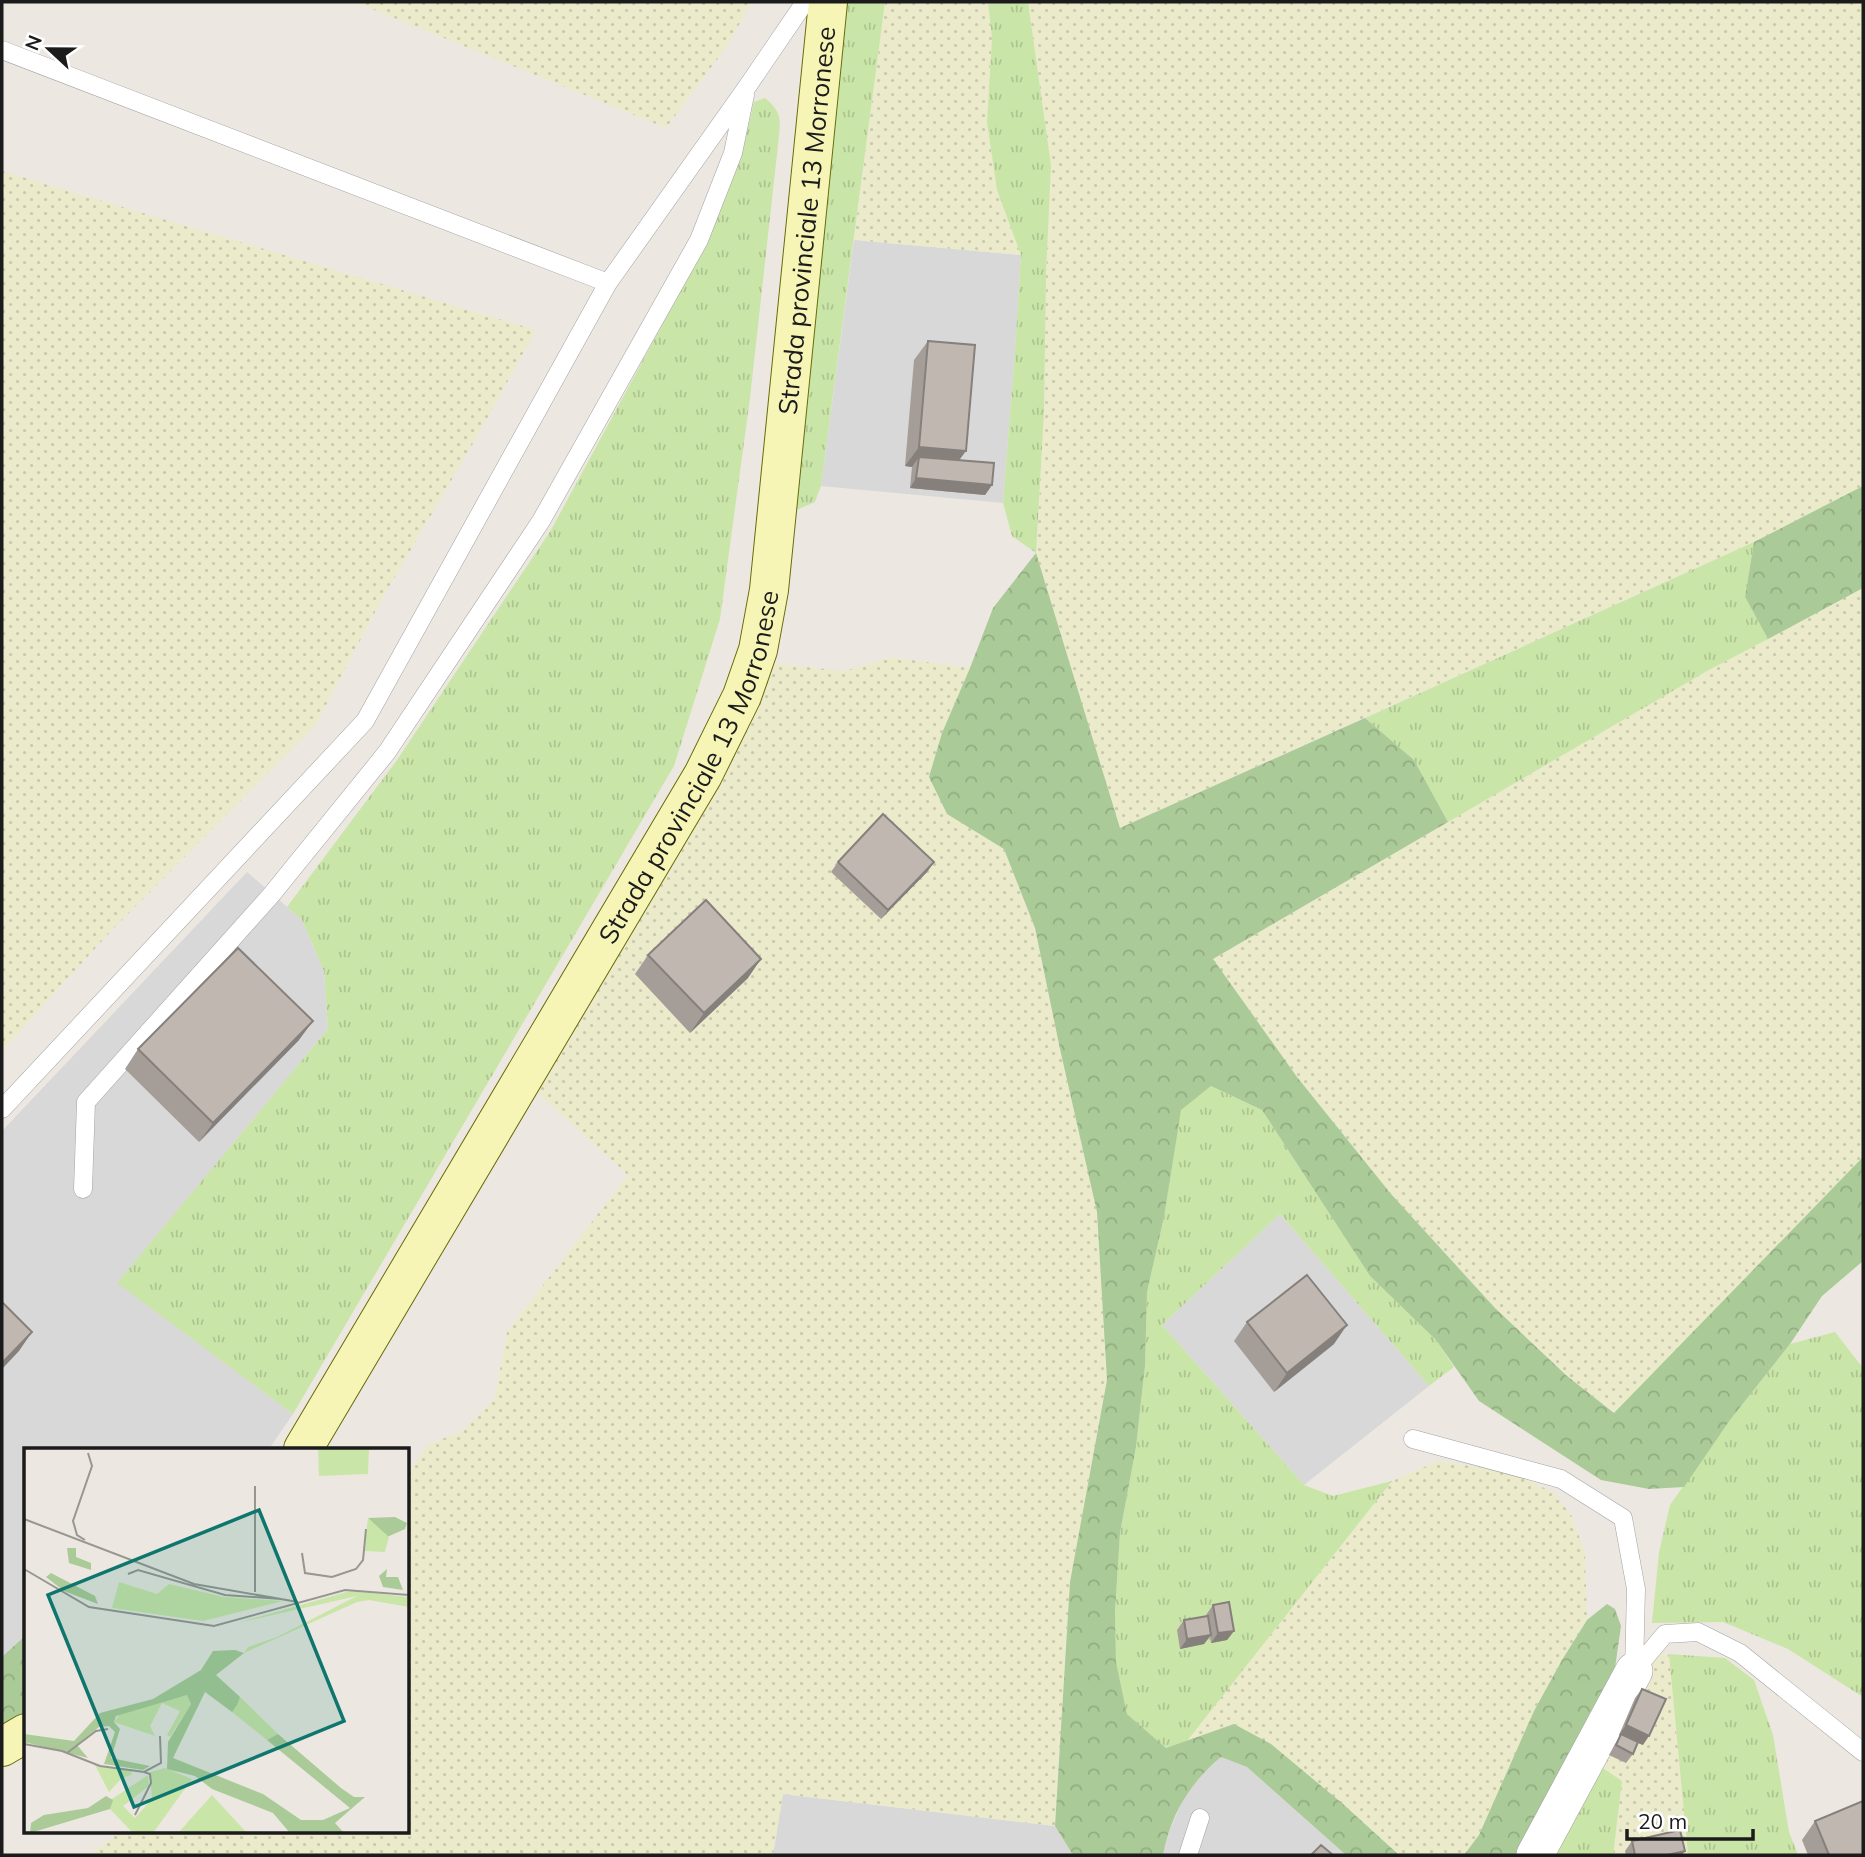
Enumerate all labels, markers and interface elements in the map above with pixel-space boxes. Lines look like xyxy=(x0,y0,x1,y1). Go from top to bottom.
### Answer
north arrow xyxy=(14,14,84,84)
street label: Strada provinciale 13 Morronese xyxy=(770,25,842,416)
text: N xyxy=(19,31,47,54)
street label: Strada provinciale 13 Morronese xyxy=(590,588,785,949)
inset map xyxy=(24,1448,410,1832)
scale bar xyxy=(1627,1798,1753,1842)
text: 20 m xyxy=(1638,1808,1687,1834)

